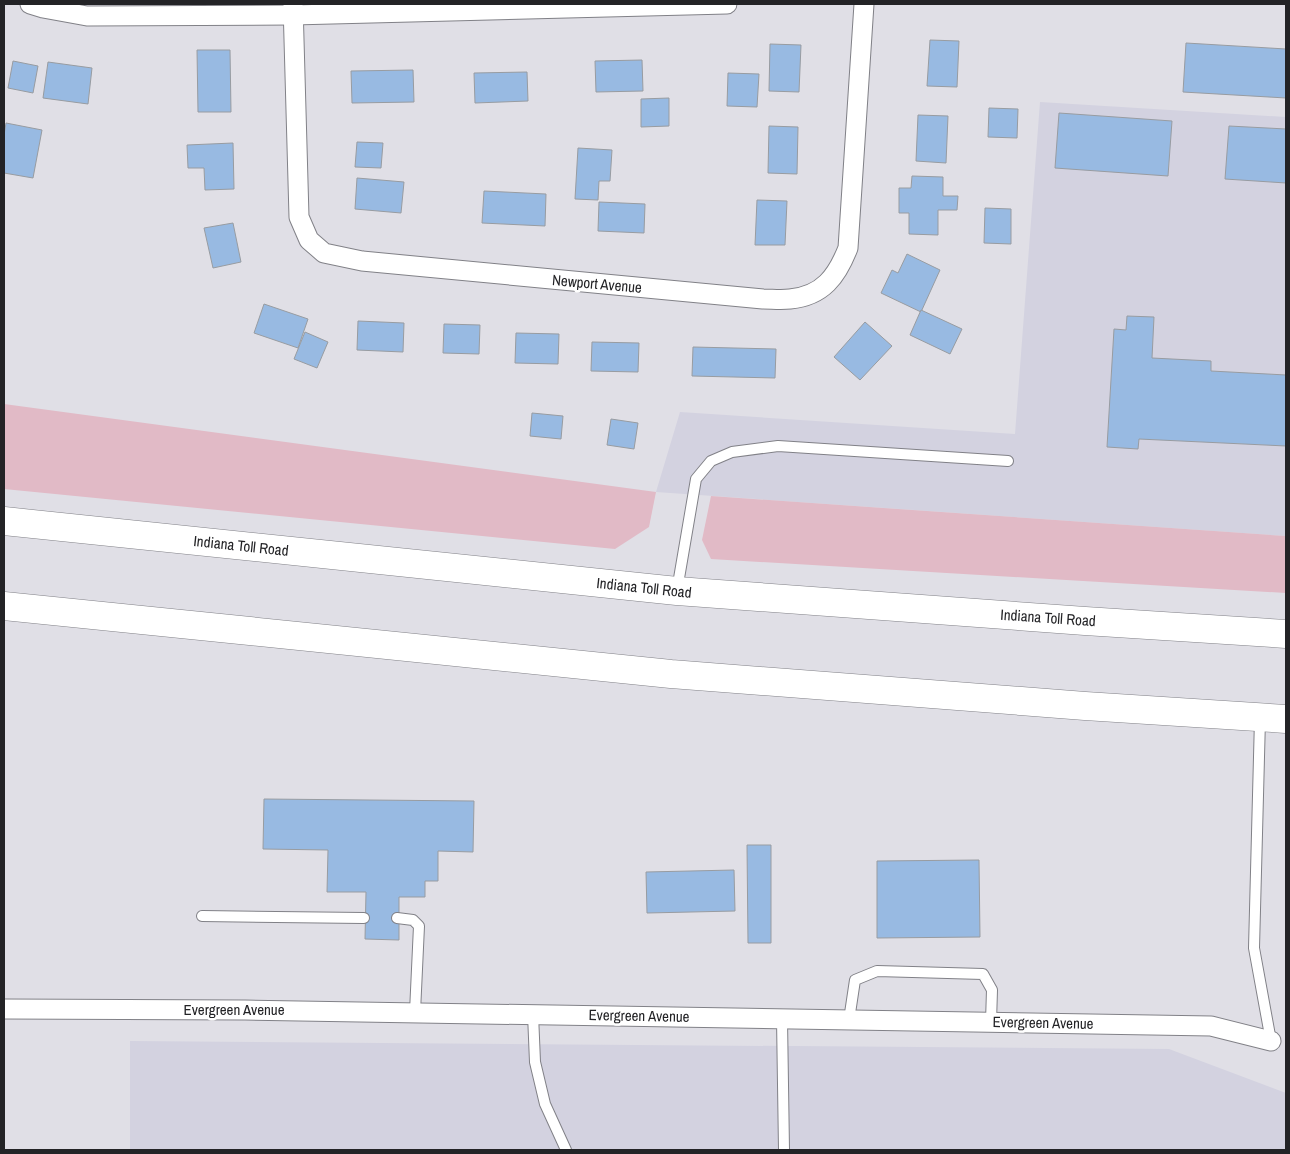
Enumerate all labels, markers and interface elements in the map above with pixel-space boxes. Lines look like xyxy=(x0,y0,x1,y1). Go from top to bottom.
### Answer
street label: Newport Avenue xyxy=(551,269,643,298)
street label: Indiana Toll Road xyxy=(192,530,290,561)
street label: Indiana Toll Road xyxy=(595,572,693,603)
street label: Indiana Toll Road xyxy=(1000,604,1096,631)
street label: Evergreen Avenue xyxy=(184,999,285,1020)
street label: Evergreen Avenue xyxy=(588,1004,690,1027)
street label: Evergreen Avenue xyxy=(992,1011,1094,1034)

